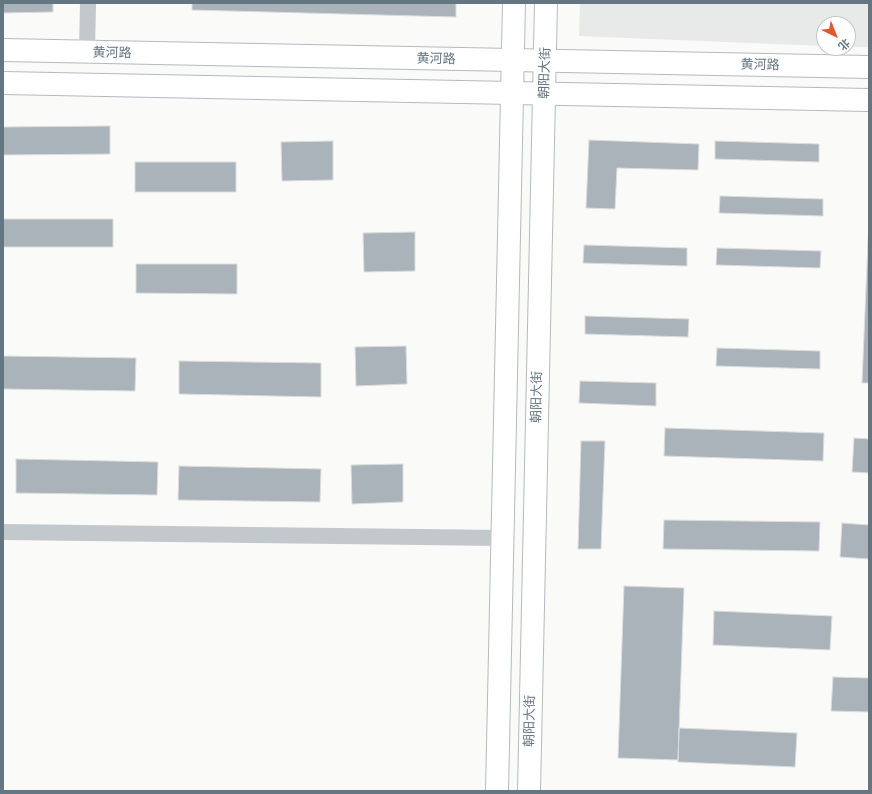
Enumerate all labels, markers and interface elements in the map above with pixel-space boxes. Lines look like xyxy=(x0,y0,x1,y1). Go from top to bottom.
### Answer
north arrow xyxy=(816,16,856,56)
text: 北 xyxy=(835,36,852,53)
street label: 黄河路 xyxy=(92,45,132,61)
street label: 朝阳大街 xyxy=(536,47,554,99)
street label: 黄河路 xyxy=(416,51,456,67)
street label: 黄河路 xyxy=(740,57,780,73)
street label: 朝阳大街 xyxy=(529,371,545,423)
street label: 朝阳大街 xyxy=(522,695,538,747)

